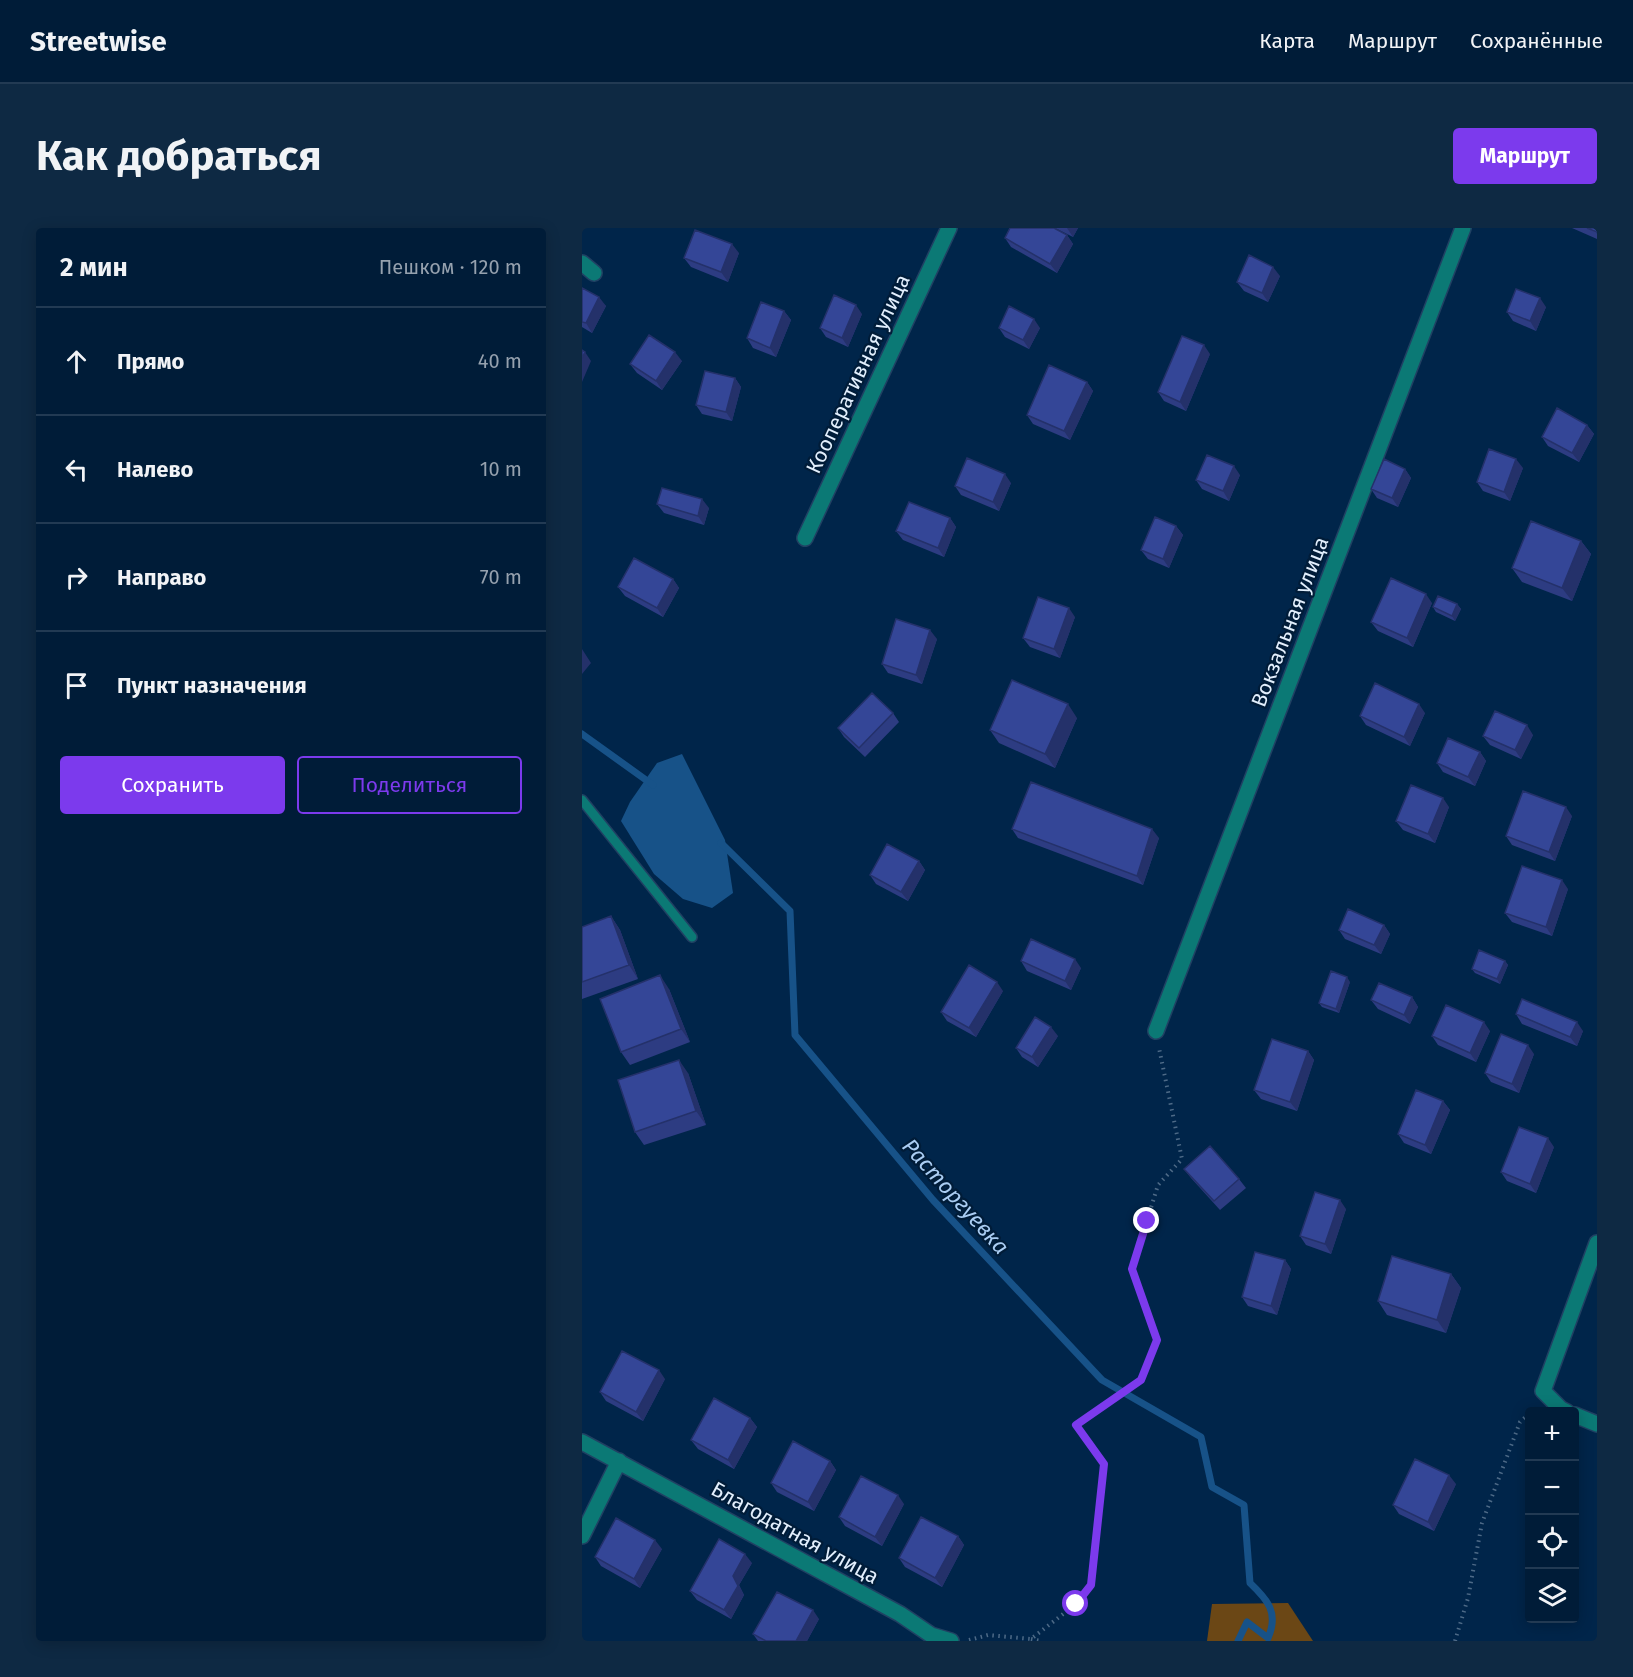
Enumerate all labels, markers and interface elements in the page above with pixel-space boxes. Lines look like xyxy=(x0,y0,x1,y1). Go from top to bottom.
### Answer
text: Streetwise xyxy=(30,25,167,58)
text: Карта xyxy=(1259,28,1315,54)
text: Маршрут xyxy=(1348,28,1437,54)
text: Сохранённые xyxy=(1470,28,1603,54)
button: Маршрут xyxy=(1453,128,1597,184)
text: Как добраться xyxy=(36,131,322,181)
text: 2 мин xyxy=(60,252,128,283)
text: Пешком · 120 m xyxy=(379,255,522,279)
street label: Кооперативная улица xyxy=(800,270,916,478)
icon: ahead xyxy=(60,345,93,378)
text: Прямо xyxy=(117,348,184,375)
text: 40 m xyxy=(478,349,522,373)
icon: left xyxy=(60,453,93,486)
text: Налево xyxy=(117,456,193,483)
text: 10 m xyxy=(480,457,522,481)
street label: Вокзальная улица xyxy=(1246,533,1334,711)
icon: right xyxy=(60,561,93,594)
text: Направо xyxy=(117,564,206,591)
text: 70 m xyxy=(480,565,522,589)
icon: arrive xyxy=(60,669,93,702)
text: Пункт назначения xyxy=(117,672,307,699)
button: Сохранить xyxy=(60,756,285,814)
button: Поделиться xyxy=(297,756,522,814)
water label: Расторгуевка xyxy=(897,1133,1015,1260)
route end xyxy=(1133,1207,1159,1233)
map controls xyxy=(1525,1407,1579,1623)
button: + xyxy=(1525,1407,1579,1461)
button: − xyxy=(1525,1461,1579,1515)
street label: Благодатная улица xyxy=(707,1476,883,1590)
button: locate xyxy=(1525,1515,1579,1569)
button: layers xyxy=(1525,1569,1579,1623)
route start xyxy=(1062,1590,1088,1616)

